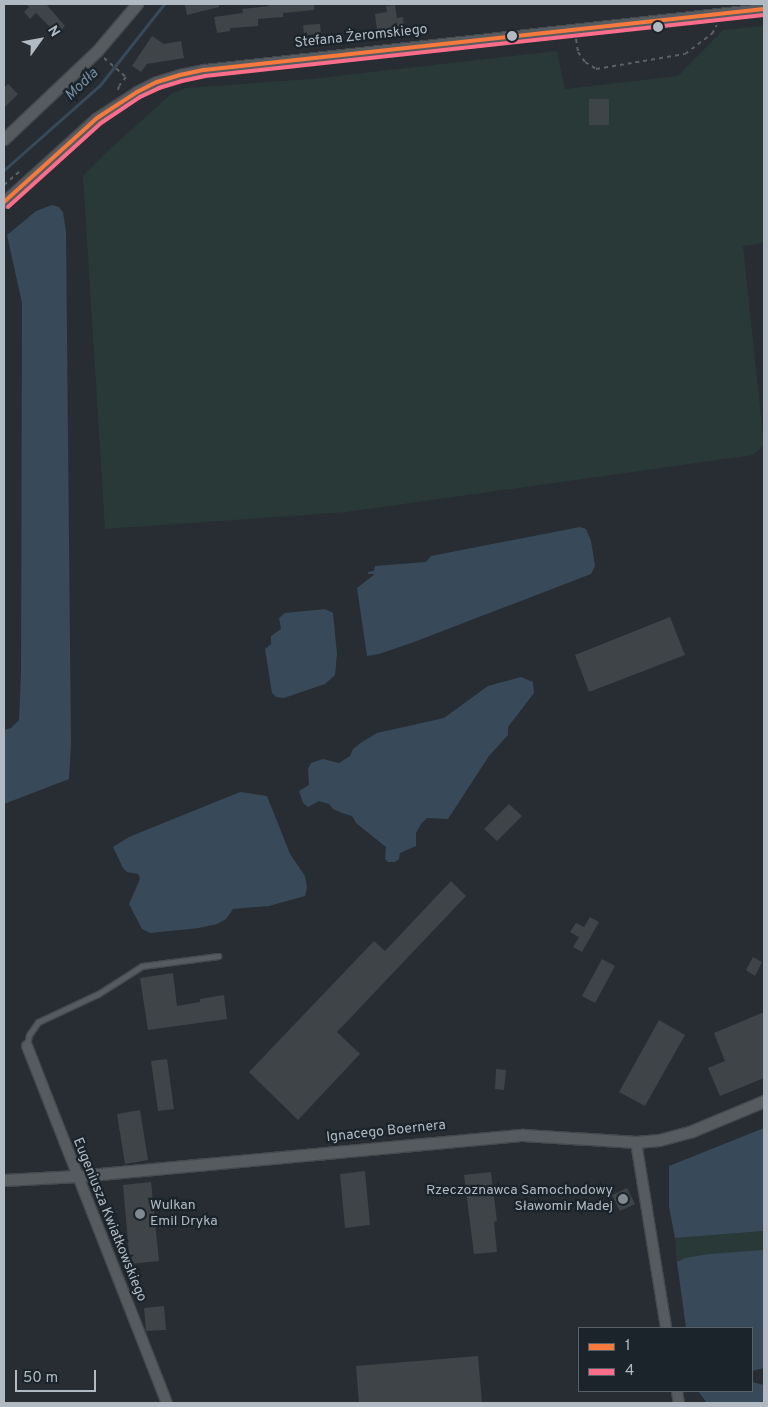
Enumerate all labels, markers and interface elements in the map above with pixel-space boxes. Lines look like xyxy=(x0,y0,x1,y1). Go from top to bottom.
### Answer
north arrow xyxy=(15,15,65,65)
street label: Stefana Żeromskiego xyxy=(294,22,428,52)
unlabelled marker xyxy=(653,22,663,32)
text: N xyxy=(43,23,63,41)
unlabelled marker xyxy=(507,31,517,41)
water label: Modła xyxy=(62,65,102,105)
street label: Ignacego Boernera xyxy=(325,1117,447,1147)
street label: Eugeniusza Kwiatkowskiego xyxy=(68,1136,150,1304)
place label: Rzeczoznawca Samochodowy Sławomir Madej xyxy=(426,1183,613,1216)
marker: Rzeczoznawca Samochodowy Sławomir Madej xyxy=(617,1193,629,1205)
place label: Wulkan Emil Dryka xyxy=(150,1198,218,1230)
marker: Wulkan Emil Dryka xyxy=(134,1208,146,1220)
legend xyxy=(578,1327,753,1392)
text: 1 xyxy=(625,1337,631,1356)
scale bar xyxy=(18,1360,99,1392)
text: 4 xyxy=(625,1362,634,1381)
text: 50 m xyxy=(23,1369,58,1388)

